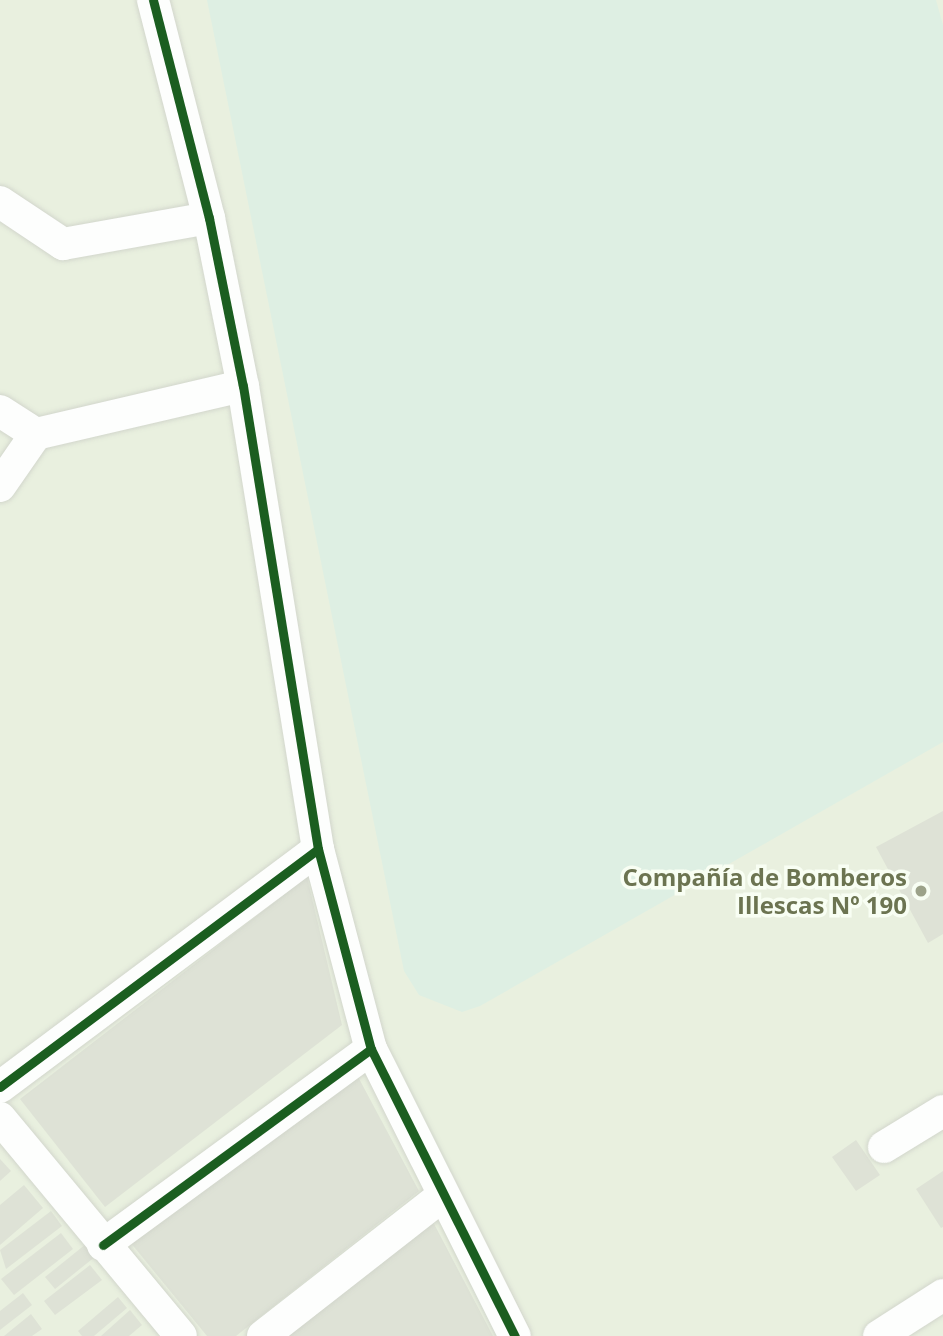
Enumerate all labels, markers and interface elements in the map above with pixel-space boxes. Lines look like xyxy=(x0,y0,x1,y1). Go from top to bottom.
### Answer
place label: Compañía de Bomberos Illescas Nº 190 xyxy=(623,863,907,919)
marker: Compañía de Bomberos Illescas Nº 190 xyxy=(913,883,929,899)

